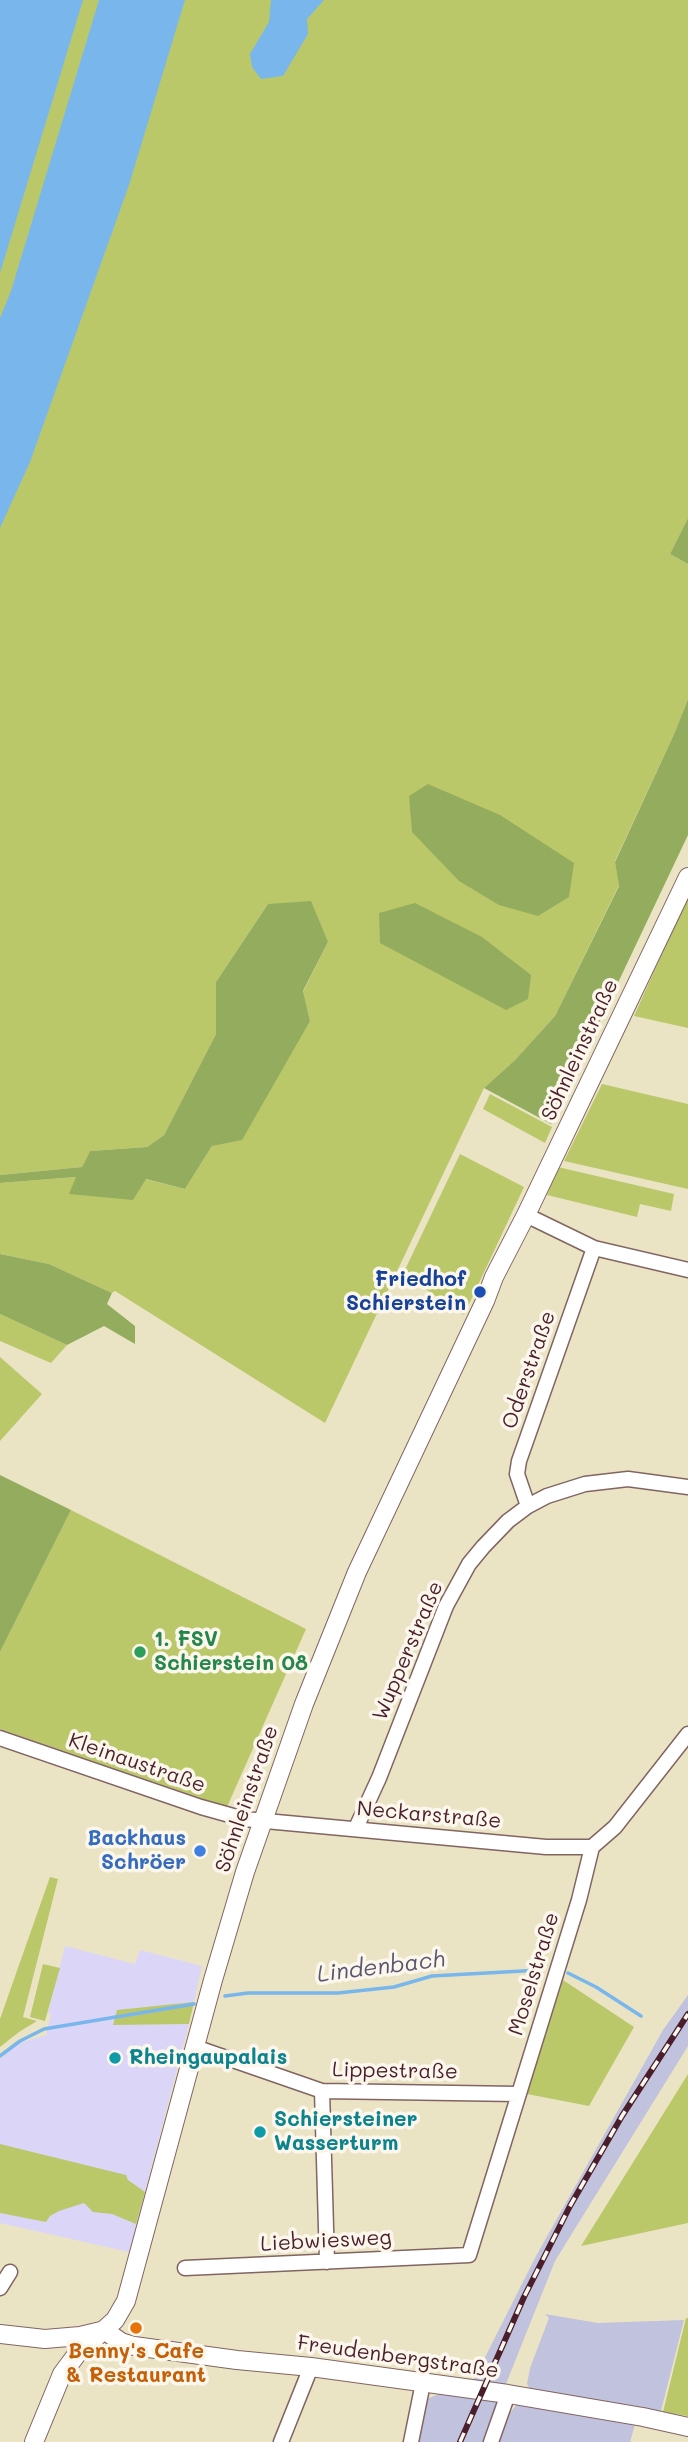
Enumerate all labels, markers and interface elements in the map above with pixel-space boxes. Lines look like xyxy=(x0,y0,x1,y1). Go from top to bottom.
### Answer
street label: Söhnleinstraße xyxy=(536,975,624,1125)
place label: Friedhof Schierstein xyxy=(346,1267,466,1317)
marker: Friedhof Schierstein xyxy=(472,1284,488,1300)
street label: Oderstraße xyxy=(497,1308,561,1432)
street label: Wupperstraße xyxy=(367,1578,449,1724)
place label: 1. FSV Schierstein 08 xyxy=(154,1627,308,1677)
marker: 1. FSV Schierstein 08 xyxy=(132,1644,148,1660)
street label: Söhnleinstraße xyxy=(210,1722,284,1876)
street label: Kleinaustraße xyxy=(65,1728,209,1798)
street label: Neckarstraße xyxy=(356,1796,502,1834)
place label: Backhaus Schröer xyxy=(87,1826,186,1876)
marker: Backhaus Schröer xyxy=(192,1843,208,1859)
street label: Moselstraße xyxy=(503,1910,565,2038)
water label: Lindenbach xyxy=(315,1945,447,1989)
place label: Rheingaupalais xyxy=(129,2045,287,2071)
marker: Rheingaupalais xyxy=(107,2050,123,2066)
street label: Lippestraße xyxy=(332,2057,458,2085)
place label: Schiersteiner Wasserturm xyxy=(274,2107,417,2157)
marker: Schiersteiner Wasserturm xyxy=(252,2124,268,2140)
street label: Liebwiesweg xyxy=(260,2225,392,2257)
marker: Benny's Cafe & Restaurant xyxy=(128,2320,144,2336)
street label: Freudenbergstraße xyxy=(296,2330,500,2384)
place label: Benny's Cafe & Restaurant xyxy=(66,2339,206,2389)

